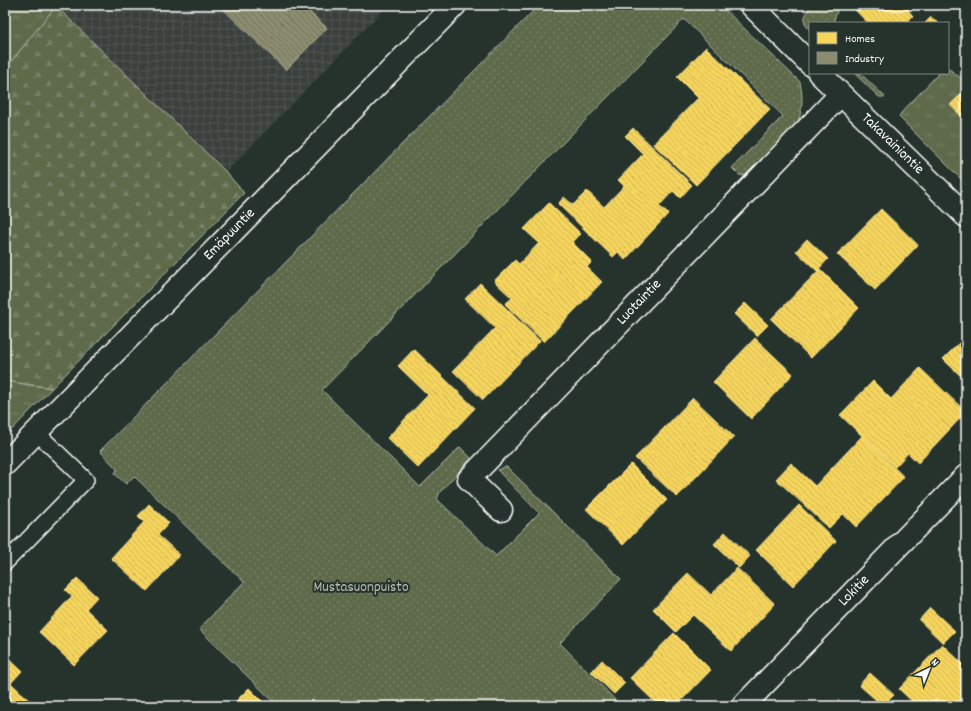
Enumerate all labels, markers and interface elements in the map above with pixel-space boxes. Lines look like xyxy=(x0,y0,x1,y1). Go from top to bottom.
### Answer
legend xyxy=(809,22,949,74)
text: Homes xyxy=(845,31,875,48)
text: Industry xyxy=(845,51,885,68)
street label: Takavainiontie xyxy=(856,108,929,180)
street label: Emäpuuntie xyxy=(199,203,261,266)
street label: Luotaintie xyxy=(612,274,667,330)
street label: Lokitie xyxy=(834,570,875,612)
park label: Mustasuonpuisto xyxy=(313,577,409,599)
north arrow xyxy=(909,649,949,689)
text: N xyxy=(927,655,942,671)

